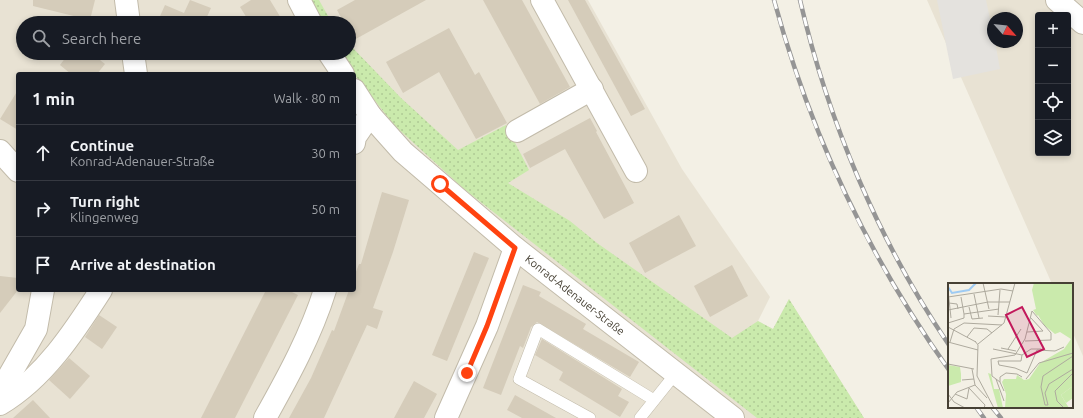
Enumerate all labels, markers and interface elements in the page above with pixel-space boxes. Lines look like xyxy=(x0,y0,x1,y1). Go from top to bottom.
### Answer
north arrow xyxy=(987,12,1023,48)
map controls xyxy=(1035,12,1071,156)
button: + xyxy=(1035,12,1071,48)
search box xyxy=(16,16,356,60)
icon: search xyxy=(30,27,52,49)
text: Search here xyxy=(62,30,141,47)
button: − xyxy=(1035,48,1071,84)
button: locate xyxy=(1035,84,1071,120)
text: 1 min xyxy=(32,89,75,108)
text: Walk · 80 m xyxy=(274,91,340,105)
button: layers xyxy=(1035,120,1071,156)
text: Continue xyxy=(70,137,134,154)
icon: ahead xyxy=(32,142,54,164)
text: 30 m xyxy=(311,146,340,160)
text: Konrad-Adenauer-Straße xyxy=(70,154,215,168)
route start xyxy=(431,175,449,193)
text: Turn right xyxy=(70,193,140,210)
icon: right xyxy=(32,198,54,220)
text: 50 m xyxy=(311,202,340,216)
text: Klingenweg xyxy=(70,210,139,224)
street label: Konrad-Adenauer-Straße xyxy=(523,253,627,337)
icon: arrive xyxy=(32,254,54,276)
text: Arrive at destination xyxy=(70,256,216,273)
inset map xyxy=(948,283,1073,408)
route end xyxy=(458,364,476,382)

